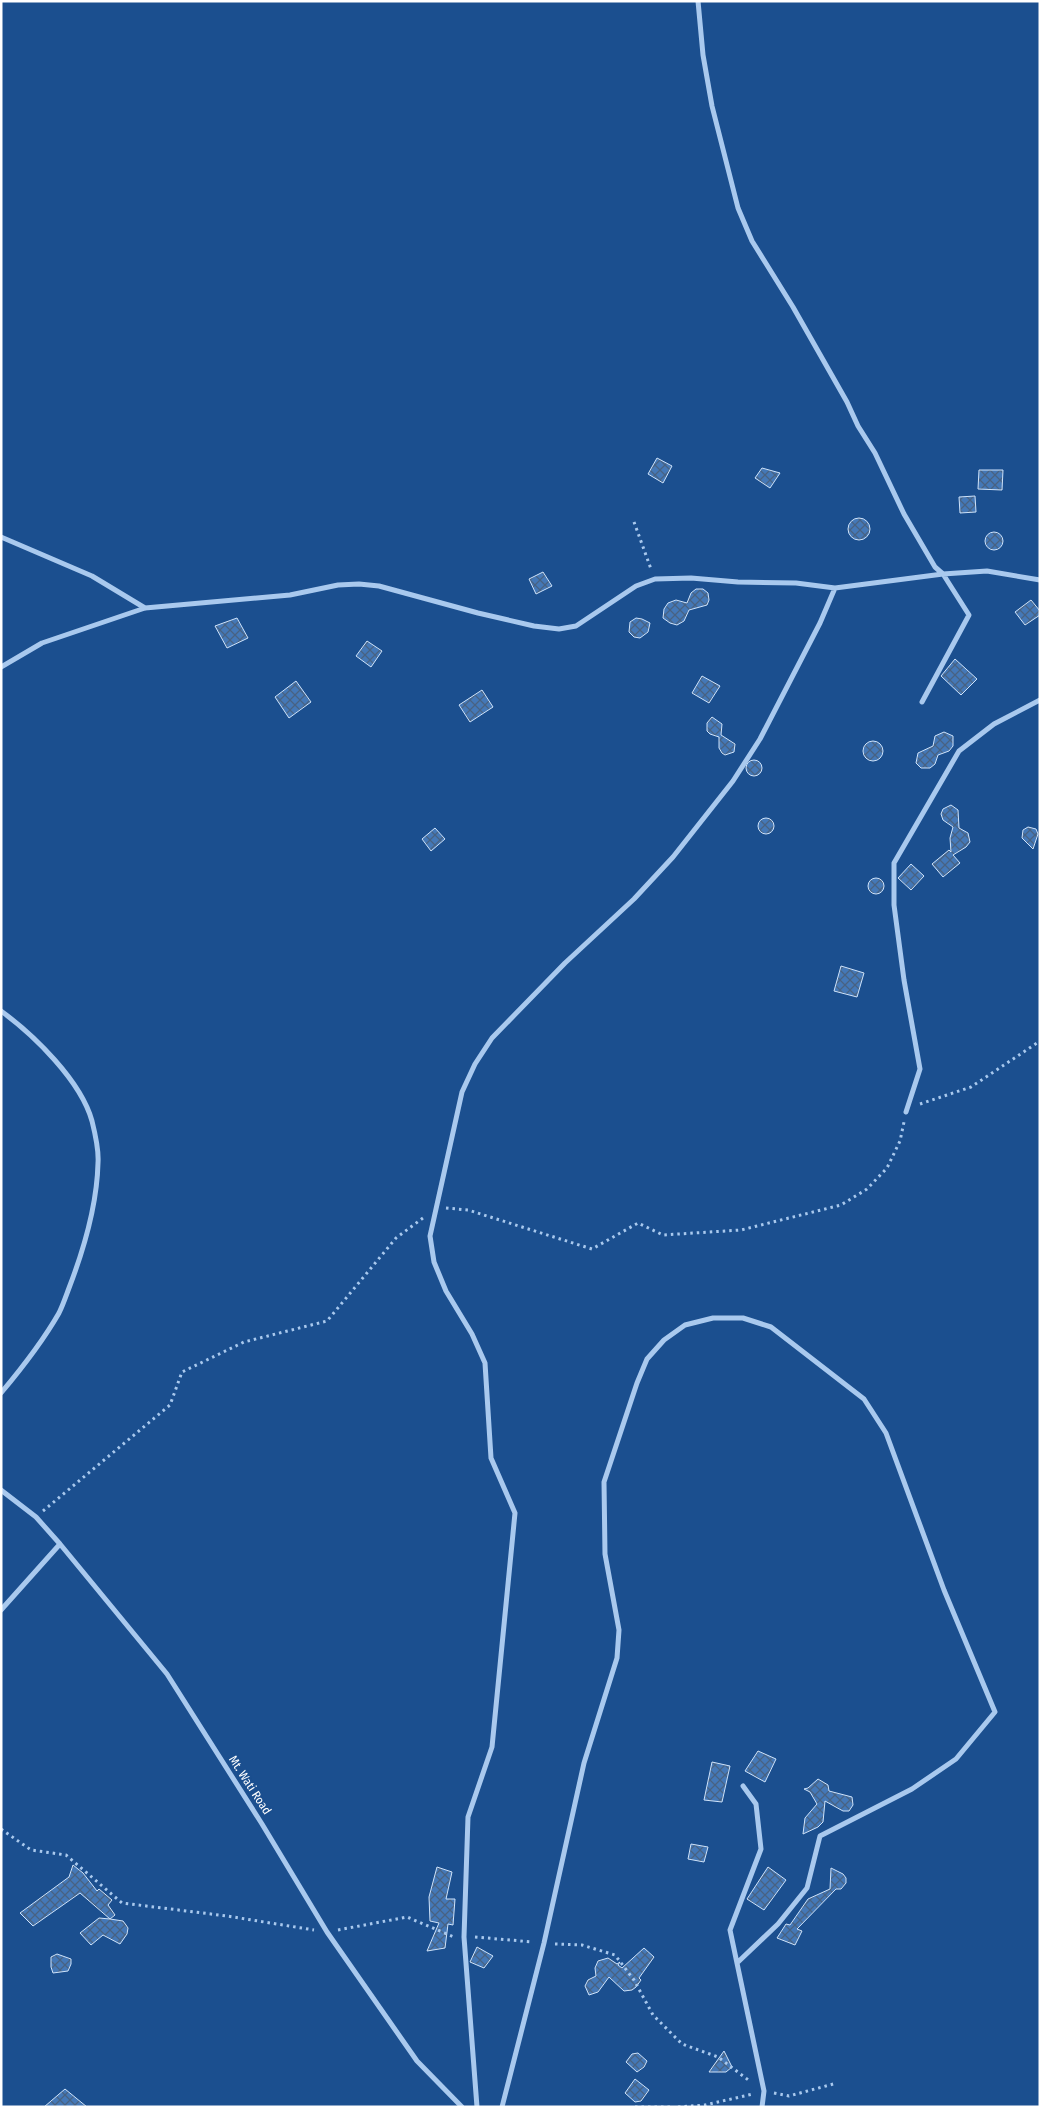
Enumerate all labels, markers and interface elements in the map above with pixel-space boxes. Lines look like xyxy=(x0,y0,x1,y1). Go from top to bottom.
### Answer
street label: Mt. Wati Road xyxy=(226,1753,274,1817)

